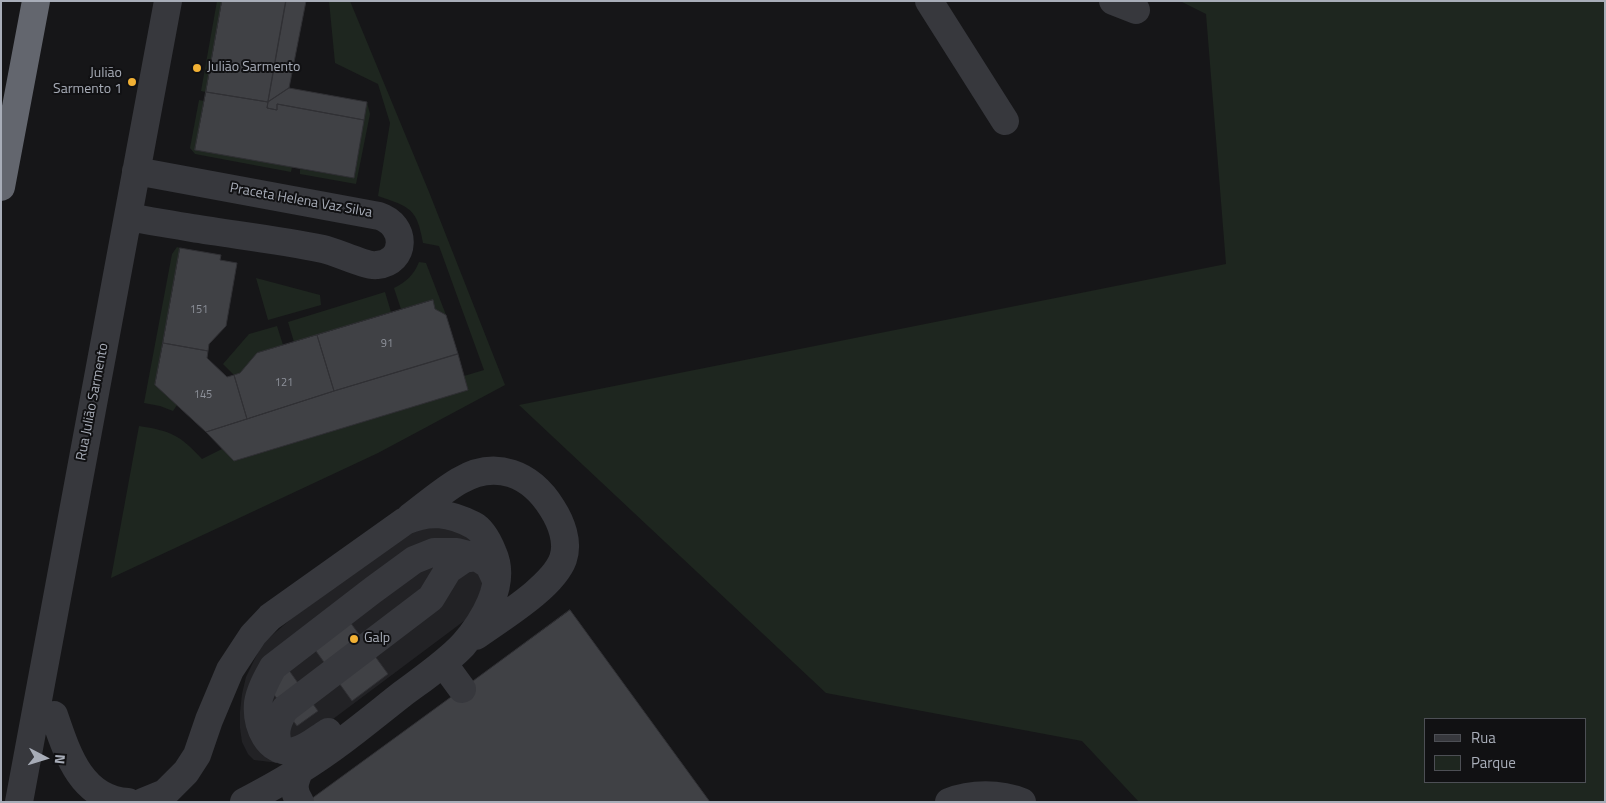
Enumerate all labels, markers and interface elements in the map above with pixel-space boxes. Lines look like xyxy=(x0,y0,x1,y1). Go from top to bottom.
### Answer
place label: Julião Sarmento xyxy=(207,60,300,76)
marker: Julião Sarmento xyxy=(191,62,203,74)
place label: Julião Sarmento 1 xyxy=(53,66,122,98)
marker: Julião Sarmento 1 xyxy=(126,76,138,88)
street label: Praceta Helena Vaz Silva xyxy=(228,180,374,222)
house number: 151 xyxy=(190,303,208,317)
house number: 91 xyxy=(381,337,393,351)
street label: Rua Julião Sarmento xyxy=(73,342,113,462)
house number: 121 xyxy=(275,376,293,390)
house number: 145 xyxy=(194,388,212,402)
place label: Galp xyxy=(364,631,390,647)
marker: Galp xyxy=(348,633,360,645)
legend xyxy=(1424,718,1586,783)
text: Rua xyxy=(1471,726,1496,749)
north arrow xyxy=(20,733,70,783)
text: Parque xyxy=(1471,751,1516,774)
text: N xyxy=(50,754,71,765)

